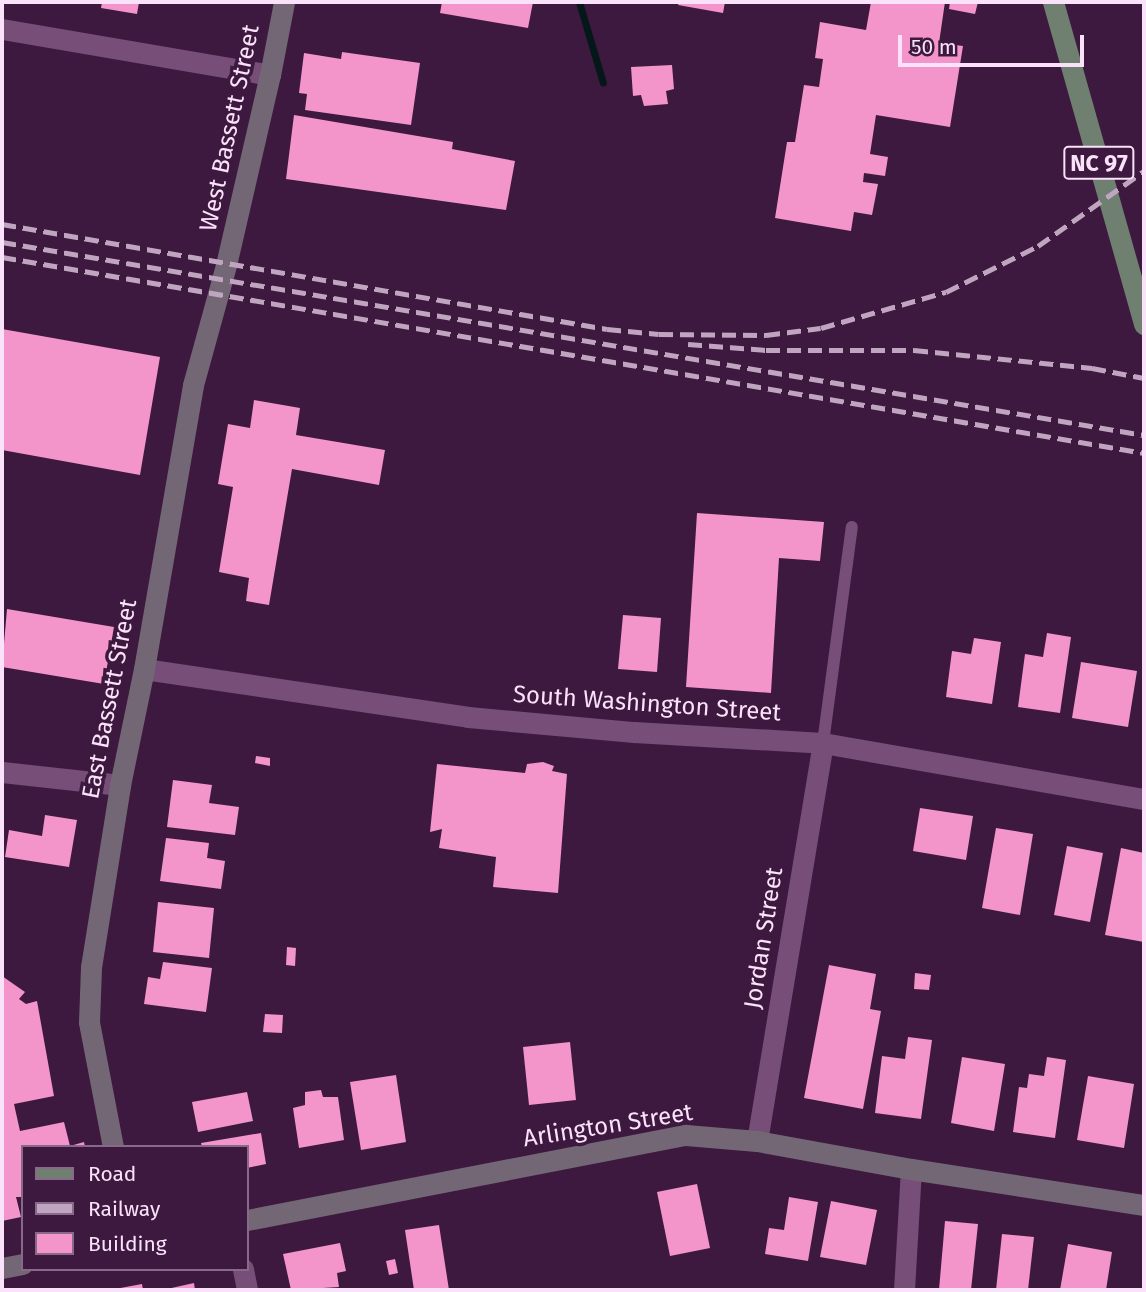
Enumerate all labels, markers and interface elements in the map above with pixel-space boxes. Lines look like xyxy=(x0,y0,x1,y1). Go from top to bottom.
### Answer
scale bar xyxy=(901,21,1086,65)
street label: West Bassett Street xyxy=(194,22,266,234)
text: 50 m xyxy=(911,34,957,60)
road number: NC 97 xyxy=(1062,144,1136,182)
street label: East Bassett Street xyxy=(76,597,144,801)
street label: South Washington Street xyxy=(512,680,782,728)
street label: Jordan Street xyxy=(739,865,789,1011)
street label: Arlington Street xyxy=(521,1098,695,1154)
legend xyxy=(21,1145,248,1271)
text: Road xyxy=(88,1161,136,1187)
text: Railway xyxy=(88,1196,160,1222)
text: Building xyxy=(88,1231,167,1257)

